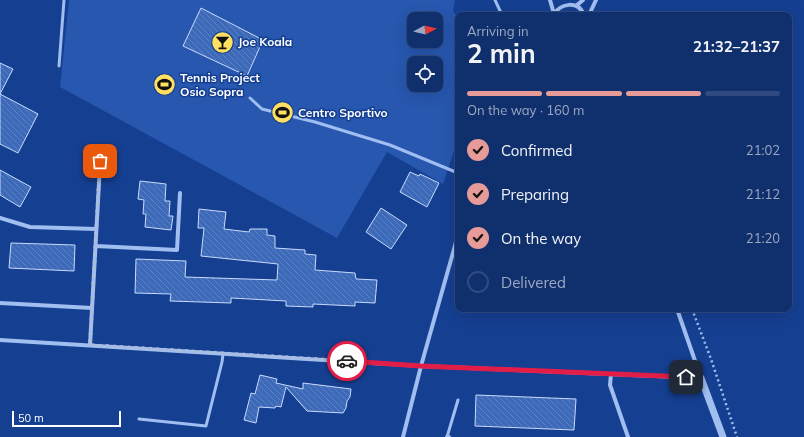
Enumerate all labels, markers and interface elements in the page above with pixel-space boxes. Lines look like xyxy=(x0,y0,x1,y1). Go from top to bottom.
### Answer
north arrow xyxy=(407,12,443,48)
map controls xyxy=(407,12,443,92)
text: Arriving in xyxy=(467,23,529,39)
bar icon: Joe Koala xyxy=(210,29,236,55)
place label: Joe Koala xyxy=(238,34,292,49)
text: 2 min xyxy=(467,37,536,70)
text: 21:32–21:37 xyxy=(693,37,780,56)
button: locate xyxy=(407,56,443,92)
place label: Tennis Project Osio Sopra xyxy=(180,70,260,99)
sports icon: Tennis Project Osio Sopra xyxy=(152,72,178,98)
sports icon: Centro Sportivo xyxy=(270,100,296,126)
text: On the way · 160 m xyxy=(467,102,584,118)
place label: Centro Sportivo xyxy=(298,105,388,120)
icon: check xyxy=(467,139,489,161)
text: Confirmed xyxy=(501,141,572,160)
text: 21:02 xyxy=(746,142,780,158)
pin xyxy=(83,144,117,178)
icon: bag xyxy=(89,150,111,172)
icon: check xyxy=(467,183,489,205)
text: Preparing xyxy=(501,185,569,204)
text: 21:12 xyxy=(746,186,780,202)
icon: check xyxy=(467,227,489,249)
text: On the way xyxy=(501,229,581,248)
text: 21:20 xyxy=(746,230,780,246)
text: Delivered xyxy=(501,273,566,292)
courier xyxy=(327,341,367,381)
icon: car xyxy=(336,350,358,372)
pin xyxy=(669,360,703,394)
icon: home xyxy=(675,366,697,388)
scale bar xyxy=(12,409,121,428)
text: 50 m xyxy=(18,411,44,425)

